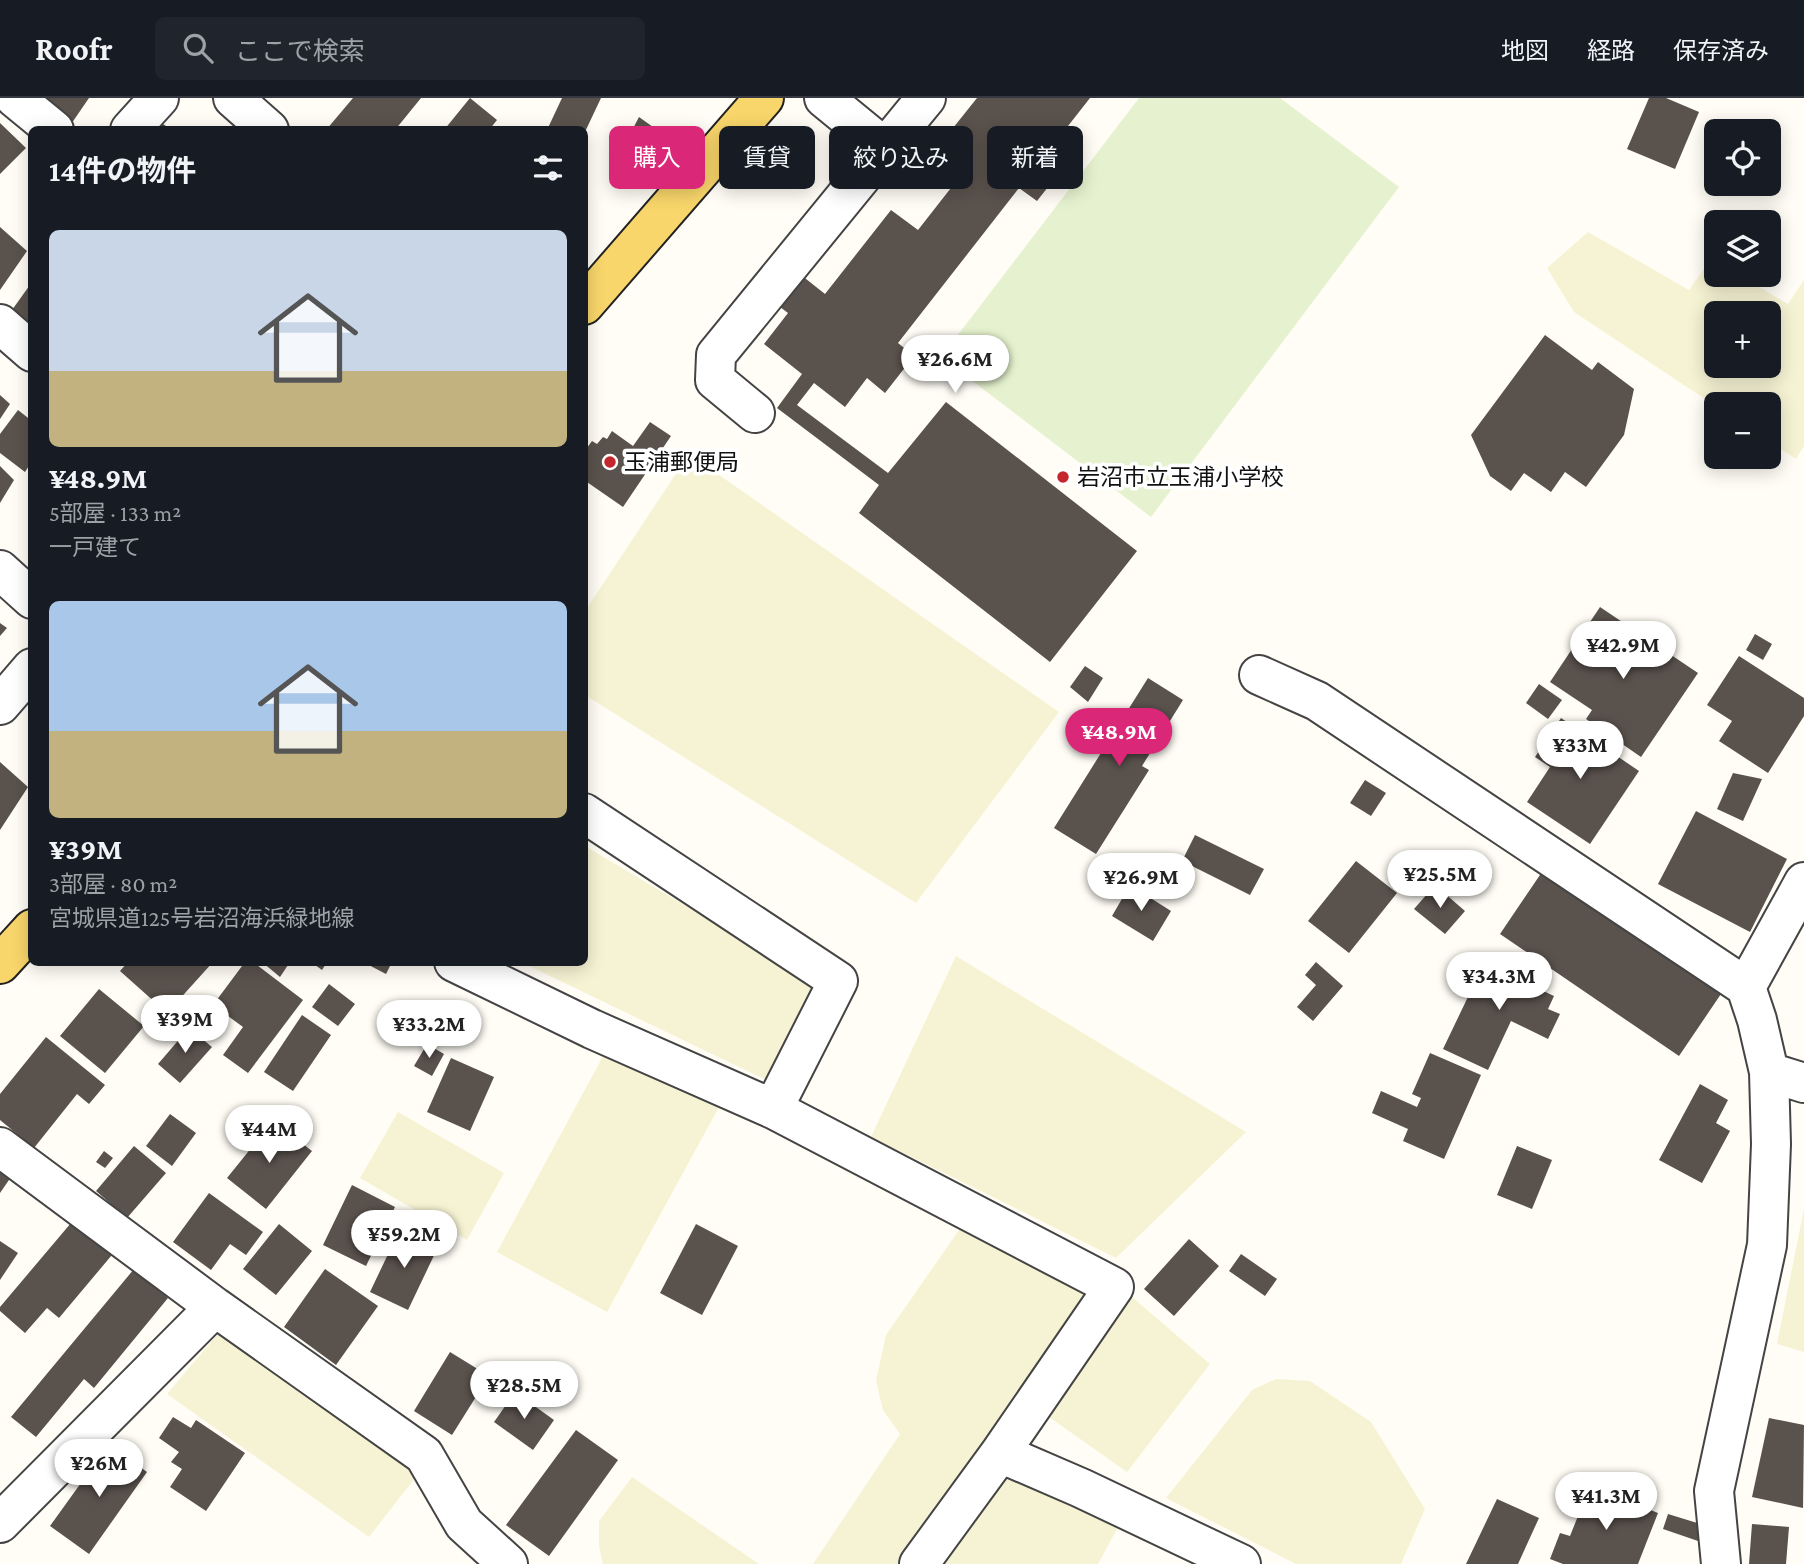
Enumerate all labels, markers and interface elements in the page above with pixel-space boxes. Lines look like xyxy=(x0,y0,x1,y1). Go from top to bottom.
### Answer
search box xyxy=(155,17,645,80)
icon: search xyxy=(179,29,217,67)
text: Roofr xyxy=(35,30,113,67)
text: ここで検索 xyxy=(235,37,365,66)
text: 地図 xyxy=(1501,37,1549,64)
text: 経路 xyxy=(1587,37,1635,64)
text: 保存済み xyxy=(1673,37,1769,64)
map controls xyxy=(1704,119,1781,469)
button: locate xyxy=(1704,119,1781,196)
chip: 購入 xyxy=(609,126,705,189)
chip: 賃貸 xyxy=(719,126,815,189)
chip: 絞り込み xyxy=(829,126,973,189)
chip: 新着 xyxy=(987,126,1083,189)
icon: filters xyxy=(529,149,567,187)
text: 14件の物件 xyxy=(49,154,196,187)
button: layers xyxy=(1704,210,1781,287)
icon: home xyxy=(245,275,371,401)
button: + xyxy=(1704,301,1781,378)
pin: ¥26.6M xyxy=(898,336,1012,395)
text: ¥26.6M xyxy=(917,345,993,371)
button: − xyxy=(1704,392,1781,469)
place label: 玉浦郵便局 xyxy=(624,449,739,475)
marker: 玉浦郵便局 xyxy=(602,454,618,470)
text: ¥48.9M xyxy=(49,461,147,494)
place label: 岩沼市立玉浦小学校 xyxy=(1077,464,1284,490)
marker: 岩沼市立玉浦小学校 xyxy=(1055,469,1071,485)
text: 5部屋 · 133 m² xyxy=(49,500,181,526)
text: 一戸建て xyxy=(49,534,141,560)
pin: ¥42.9M xyxy=(1566,622,1680,681)
text: ¥42.9M xyxy=(1586,631,1660,657)
icon: home xyxy=(245,646,371,772)
pin: ¥48.9M xyxy=(1062,708,1176,768)
text: ¥48.9M xyxy=(1081,718,1157,744)
pin: ¥33M xyxy=(1539,722,1621,781)
text: ¥33M xyxy=(1553,731,1607,757)
text: ¥39M xyxy=(49,832,122,865)
pin: ¥25.5M xyxy=(1383,850,1497,910)
pin: ¥26.9M xyxy=(1084,854,1198,913)
text: ¥25.5M xyxy=(1403,860,1477,886)
text: ¥26.9M xyxy=(1103,863,1179,889)
text: 3部屋 · 80 m² xyxy=(49,871,177,897)
text: 宮城県道125号岩沼海浜緑地線 xyxy=(49,905,354,931)
pin: ¥34.3M xyxy=(1442,953,1556,1012)
text: ¥34.3M xyxy=(1462,962,1536,988)
pin: ¥39M xyxy=(144,996,226,1055)
pin: ¥33.2M xyxy=(372,1000,486,1060)
text: ¥39M xyxy=(157,1005,213,1031)
text: ¥33.2M xyxy=(393,1010,465,1036)
pin: ¥44M xyxy=(228,1105,310,1165)
text: ¥44M xyxy=(241,1115,297,1141)
pin: ¥59.2M xyxy=(347,1210,461,1270)
text: ¥59.2M xyxy=(367,1220,441,1246)
pin: ¥28.5M xyxy=(467,1362,581,1421)
text: ¥28.5M xyxy=(486,1371,562,1397)
pin: ¥26M xyxy=(58,1440,140,1499)
text: ¥26M xyxy=(70,1449,128,1475)
pin: ¥41.3M xyxy=(1549,1472,1663,1532)
text: ¥41.3M xyxy=(1571,1482,1641,1508)

